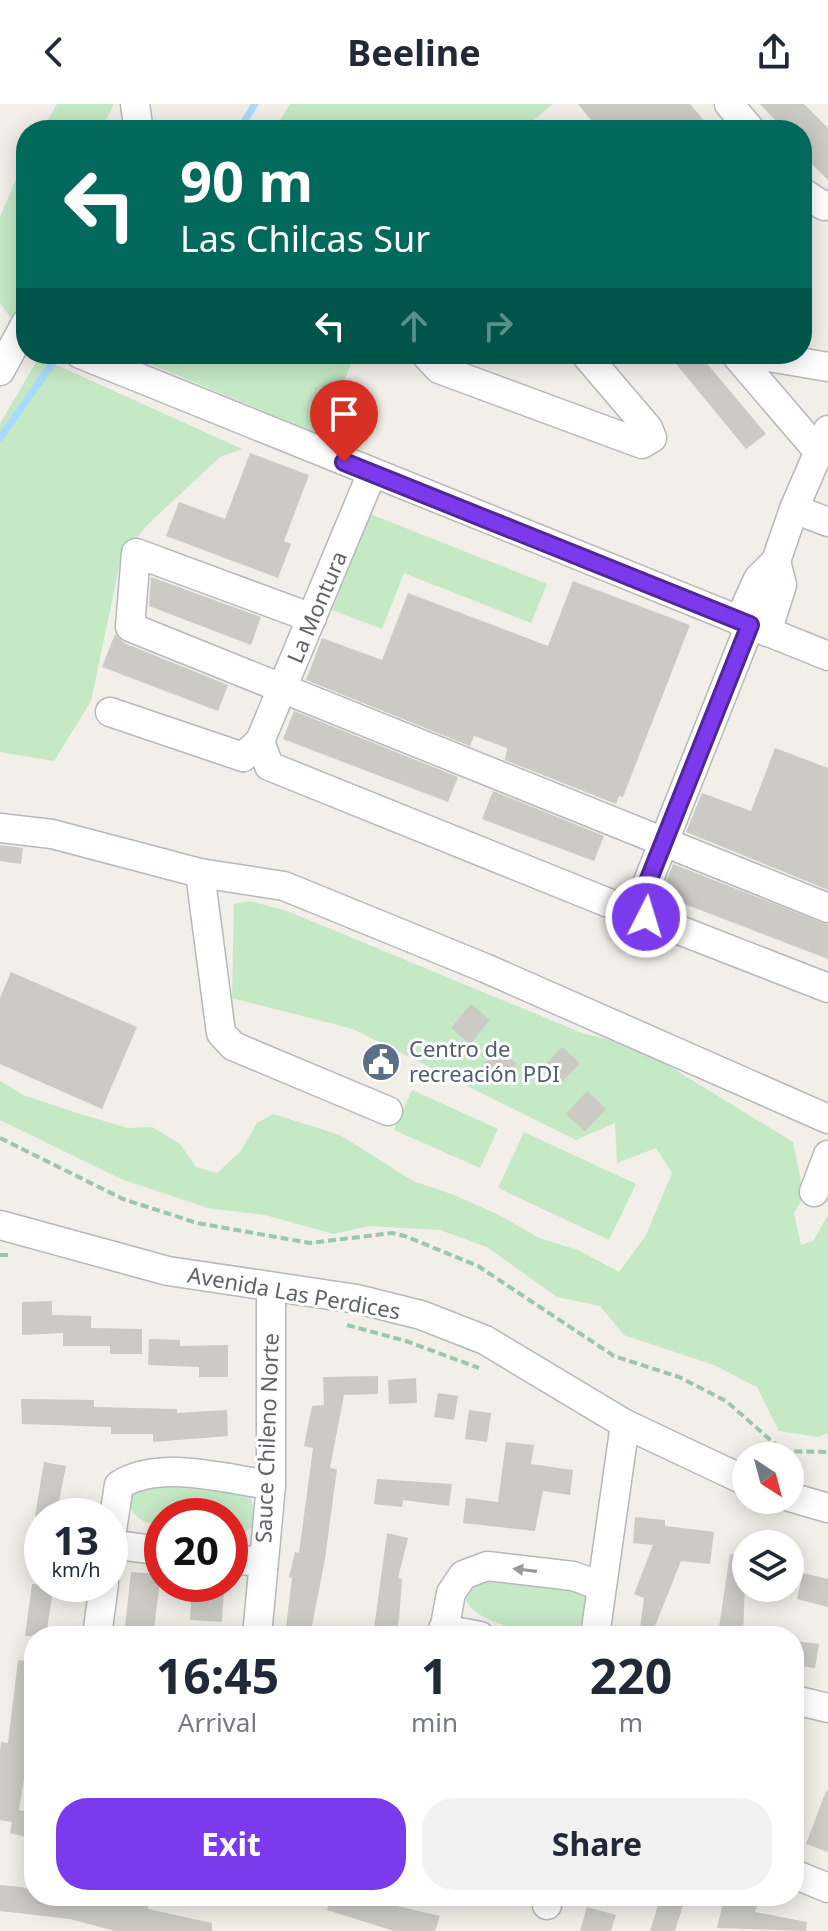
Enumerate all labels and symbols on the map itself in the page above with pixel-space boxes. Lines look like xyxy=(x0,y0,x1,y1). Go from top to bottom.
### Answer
pin xyxy=(310,380,378,462)
street label: La Montura xyxy=(279,546,353,667)
position arrow xyxy=(604,875,688,959)
place label: Centro de recreación PDI xyxy=(409,1033,560,1088)
public building icon: Centro de recreación PDI xyxy=(360,1041,402,1083)
street label: Avenida Las Perdices xyxy=(185,1259,403,1326)
street label: Sauce Chileno Norte xyxy=(247,1332,285,1543)
north arrow xyxy=(732,1442,804,1514)
speed limit sign: 20 xyxy=(144,1498,248,1602)
one-way arrow xyxy=(512,1564,537,1577)

